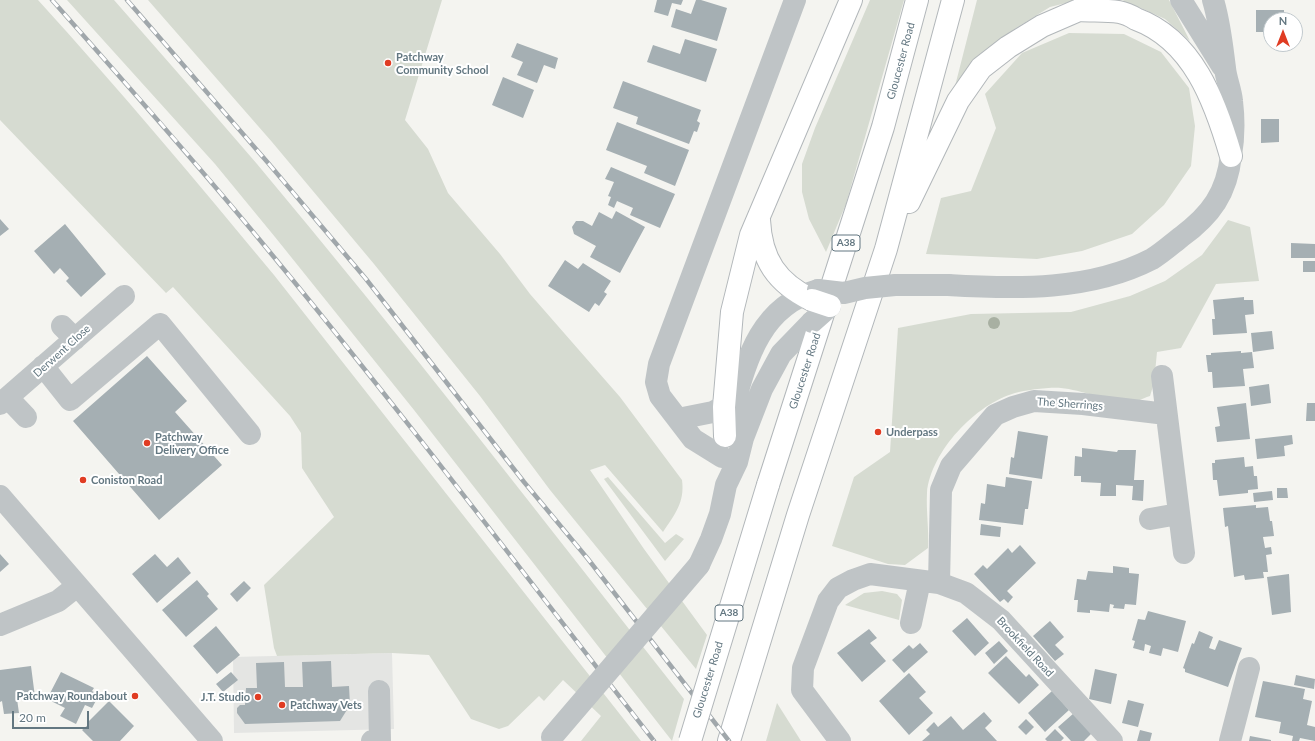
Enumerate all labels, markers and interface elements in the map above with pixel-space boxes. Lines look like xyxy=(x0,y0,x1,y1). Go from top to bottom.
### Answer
north arrow xyxy=(1263,12,1303,52)
text: N xyxy=(1279,14,1287,27)
street label: Gloucester Road xyxy=(884,21,918,101)
place label: Patchway Community School xyxy=(396,50,489,76)
marker: Patchway Community School xyxy=(383,58,393,68)
road number: A38 xyxy=(832,235,860,251)
street label: Derwent Close xyxy=(31,322,93,380)
street label: Gloucester Road xyxy=(786,331,824,411)
street label: The Sherrings xyxy=(1036,395,1104,413)
place label: Underpass xyxy=(886,425,938,439)
marker: Underpass xyxy=(873,427,883,437)
place label: Patchway Delivery Office xyxy=(155,430,229,456)
marker: Patchway Delivery Office xyxy=(142,438,152,448)
place label: Coniston Road xyxy=(91,473,162,487)
marker: Coniston Road xyxy=(78,475,88,485)
road number: A38 xyxy=(715,605,743,621)
street label: Brookfield Road xyxy=(994,614,1056,680)
street label: Gloucester Road xyxy=(690,640,726,720)
place label: Patchway Roundabout xyxy=(17,689,127,703)
place label: J.T. Studio xyxy=(201,690,250,704)
marker: Patchway Roundabout xyxy=(130,691,140,701)
marker: J.T. Studio xyxy=(253,692,263,702)
place label: Patchway Vets xyxy=(290,698,362,712)
marker: Patchway Vets xyxy=(277,700,287,710)
scale bar xyxy=(14,703,91,729)
text: 20 m xyxy=(19,710,46,725)

